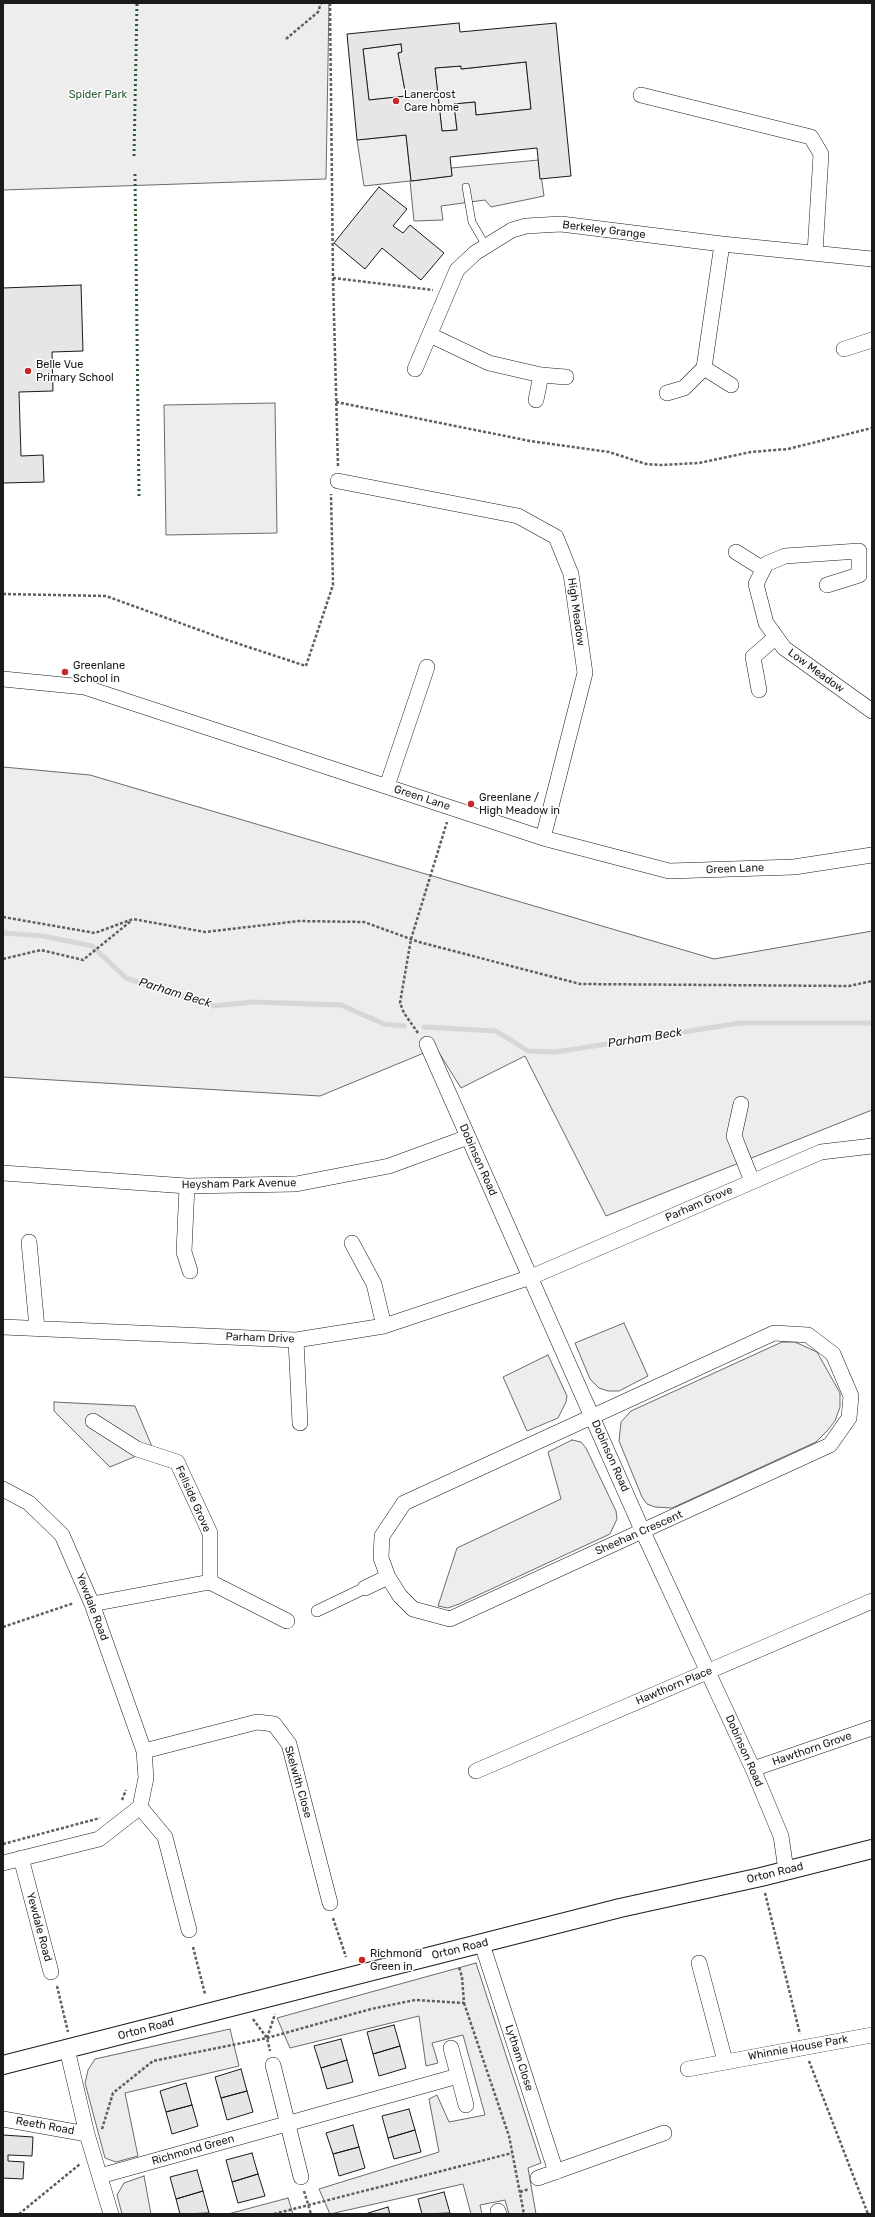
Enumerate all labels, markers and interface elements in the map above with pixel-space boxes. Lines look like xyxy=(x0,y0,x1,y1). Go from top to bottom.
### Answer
park label: Spider Park xyxy=(69,88,127,102)
place label: Lanercost Care home xyxy=(404,88,459,114)
marker: Lanercost Care home xyxy=(391,96,401,106)
street label: Berkeley Grange xyxy=(562,218,646,242)
place label: Belle Vue Primary School xyxy=(36,358,114,384)
marker: Belle Vue Primary School xyxy=(23,366,33,376)
street label: High Meadow xyxy=(565,577,587,647)
street label: Low Meadow xyxy=(785,646,847,696)
place label: Greenlane School in xyxy=(73,659,125,685)
marker: Greenlane School in xyxy=(60,667,70,677)
street label: Green Lane xyxy=(392,783,452,813)
place label: Greenlane / High Meadow in xyxy=(479,791,560,817)
marker: Greenlane / High Meadow in xyxy=(466,799,476,809)
street label: Green Lane xyxy=(706,861,764,877)
water label: Parham Beck xyxy=(137,975,213,1011)
water label: Parham Beck xyxy=(607,1025,683,1051)
street label: Dobinson Road xyxy=(456,1122,500,1198)
street label: Heysham Park Avenue xyxy=(182,1176,296,1192)
street label: Parham Grove xyxy=(663,1183,735,1225)
street label: Parham Drive xyxy=(225,1330,295,1346)
street label: Dobinson Road xyxy=(588,1418,632,1494)
street label: Fellside Grove xyxy=(172,1464,214,1534)
street label: Sheehan Crescent xyxy=(593,1508,685,1558)
street label: Yewdale Road xyxy=(73,1571,111,1643)
street label: Hawthorn Place xyxy=(634,1664,714,1708)
street label: Dobinson Road xyxy=(722,1713,766,1789)
street label: Hawthorn Grove xyxy=(770,1729,854,1769)
street label: Skelwith Close xyxy=(281,1744,315,1820)
street label: Orton Road xyxy=(745,1860,805,1886)
street label: Yewdale Road xyxy=(23,1891,55,1963)
street label: Orton Road xyxy=(430,1936,490,1962)
place label: Richmond Green in xyxy=(370,1947,422,1973)
marker: Richmond Green in xyxy=(357,1955,367,1965)
street label: Orton Road xyxy=(116,2015,176,2043)
street label: Lytham Close xyxy=(502,2023,536,2093)
street label: Whinnie House Park xyxy=(747,2033,849,2063)
street label: Reeth Road xyxy=(15,2114,75,2138)
street label: Richmond Green xyxy=(150,2132,236,2168)

